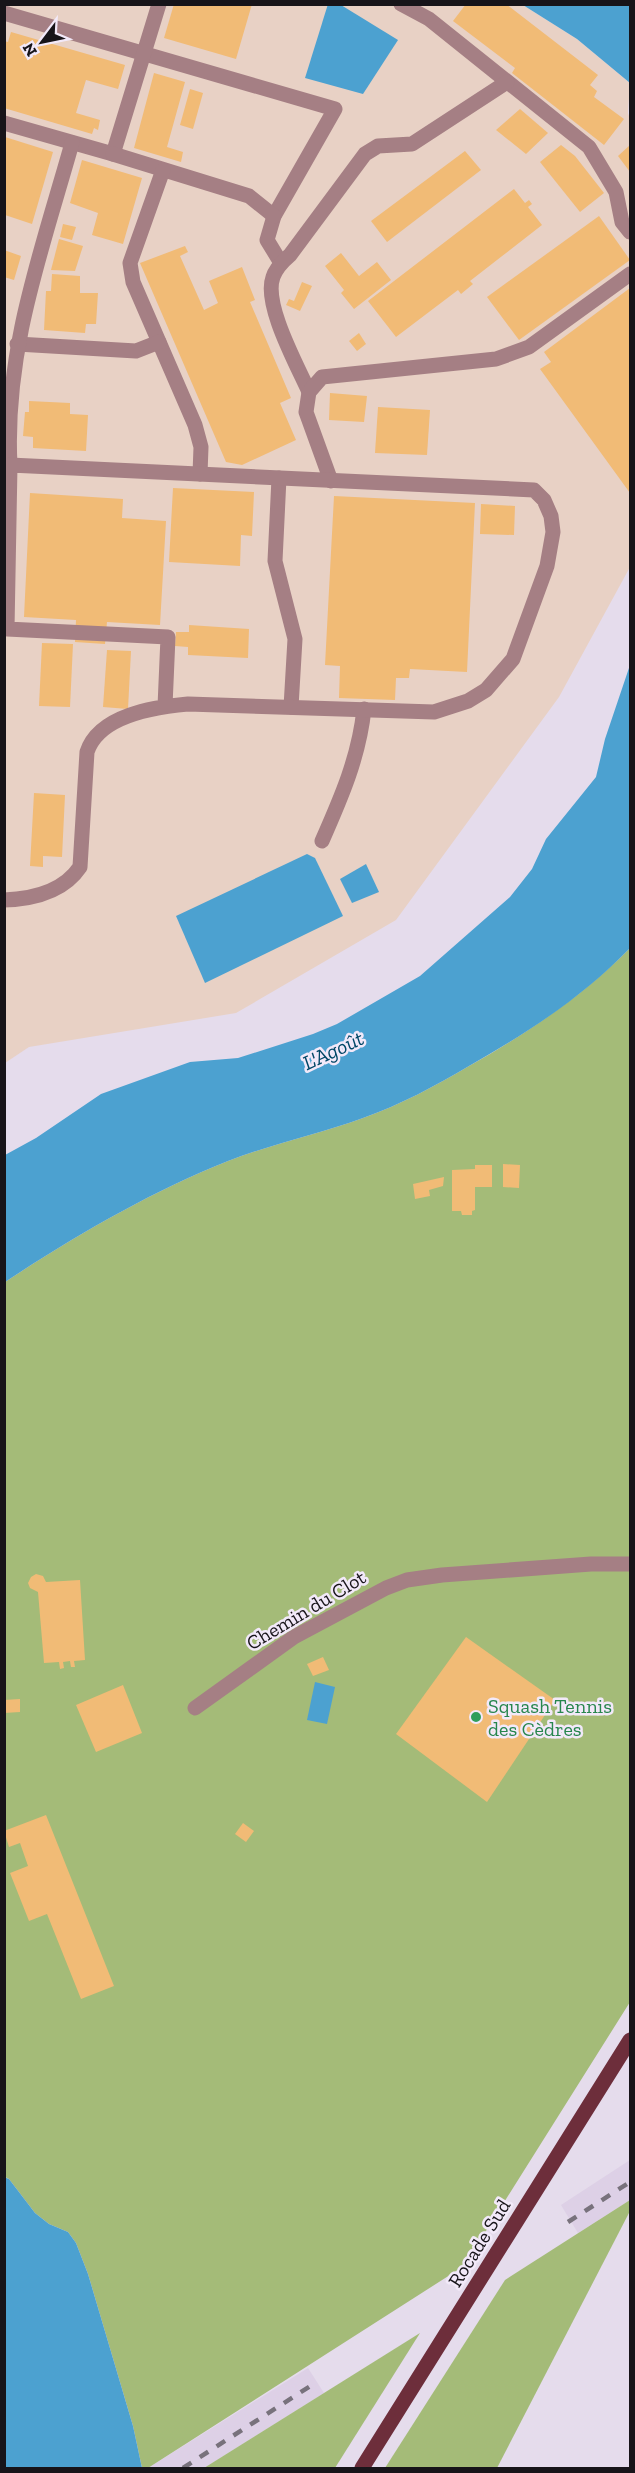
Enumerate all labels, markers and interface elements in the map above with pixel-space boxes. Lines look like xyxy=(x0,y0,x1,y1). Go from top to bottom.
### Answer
north arrow xyxy=(12,12,72,72)
text: N xyxy=(18,39,41,60)
water label: L'Agoût xyxy=(299,1025,367,1075)
street label: Chemin du Clot xyxy=(242,1565,371,1655)
place label: Squash Tennis des Cèdres xyxy=(488,1694,612,1741)
marker: Squash Tennis des Cèdres xyxy=(469,1710,483,1724)
street label: Rocade Sud xyxy=(443,2195,515,2291)

